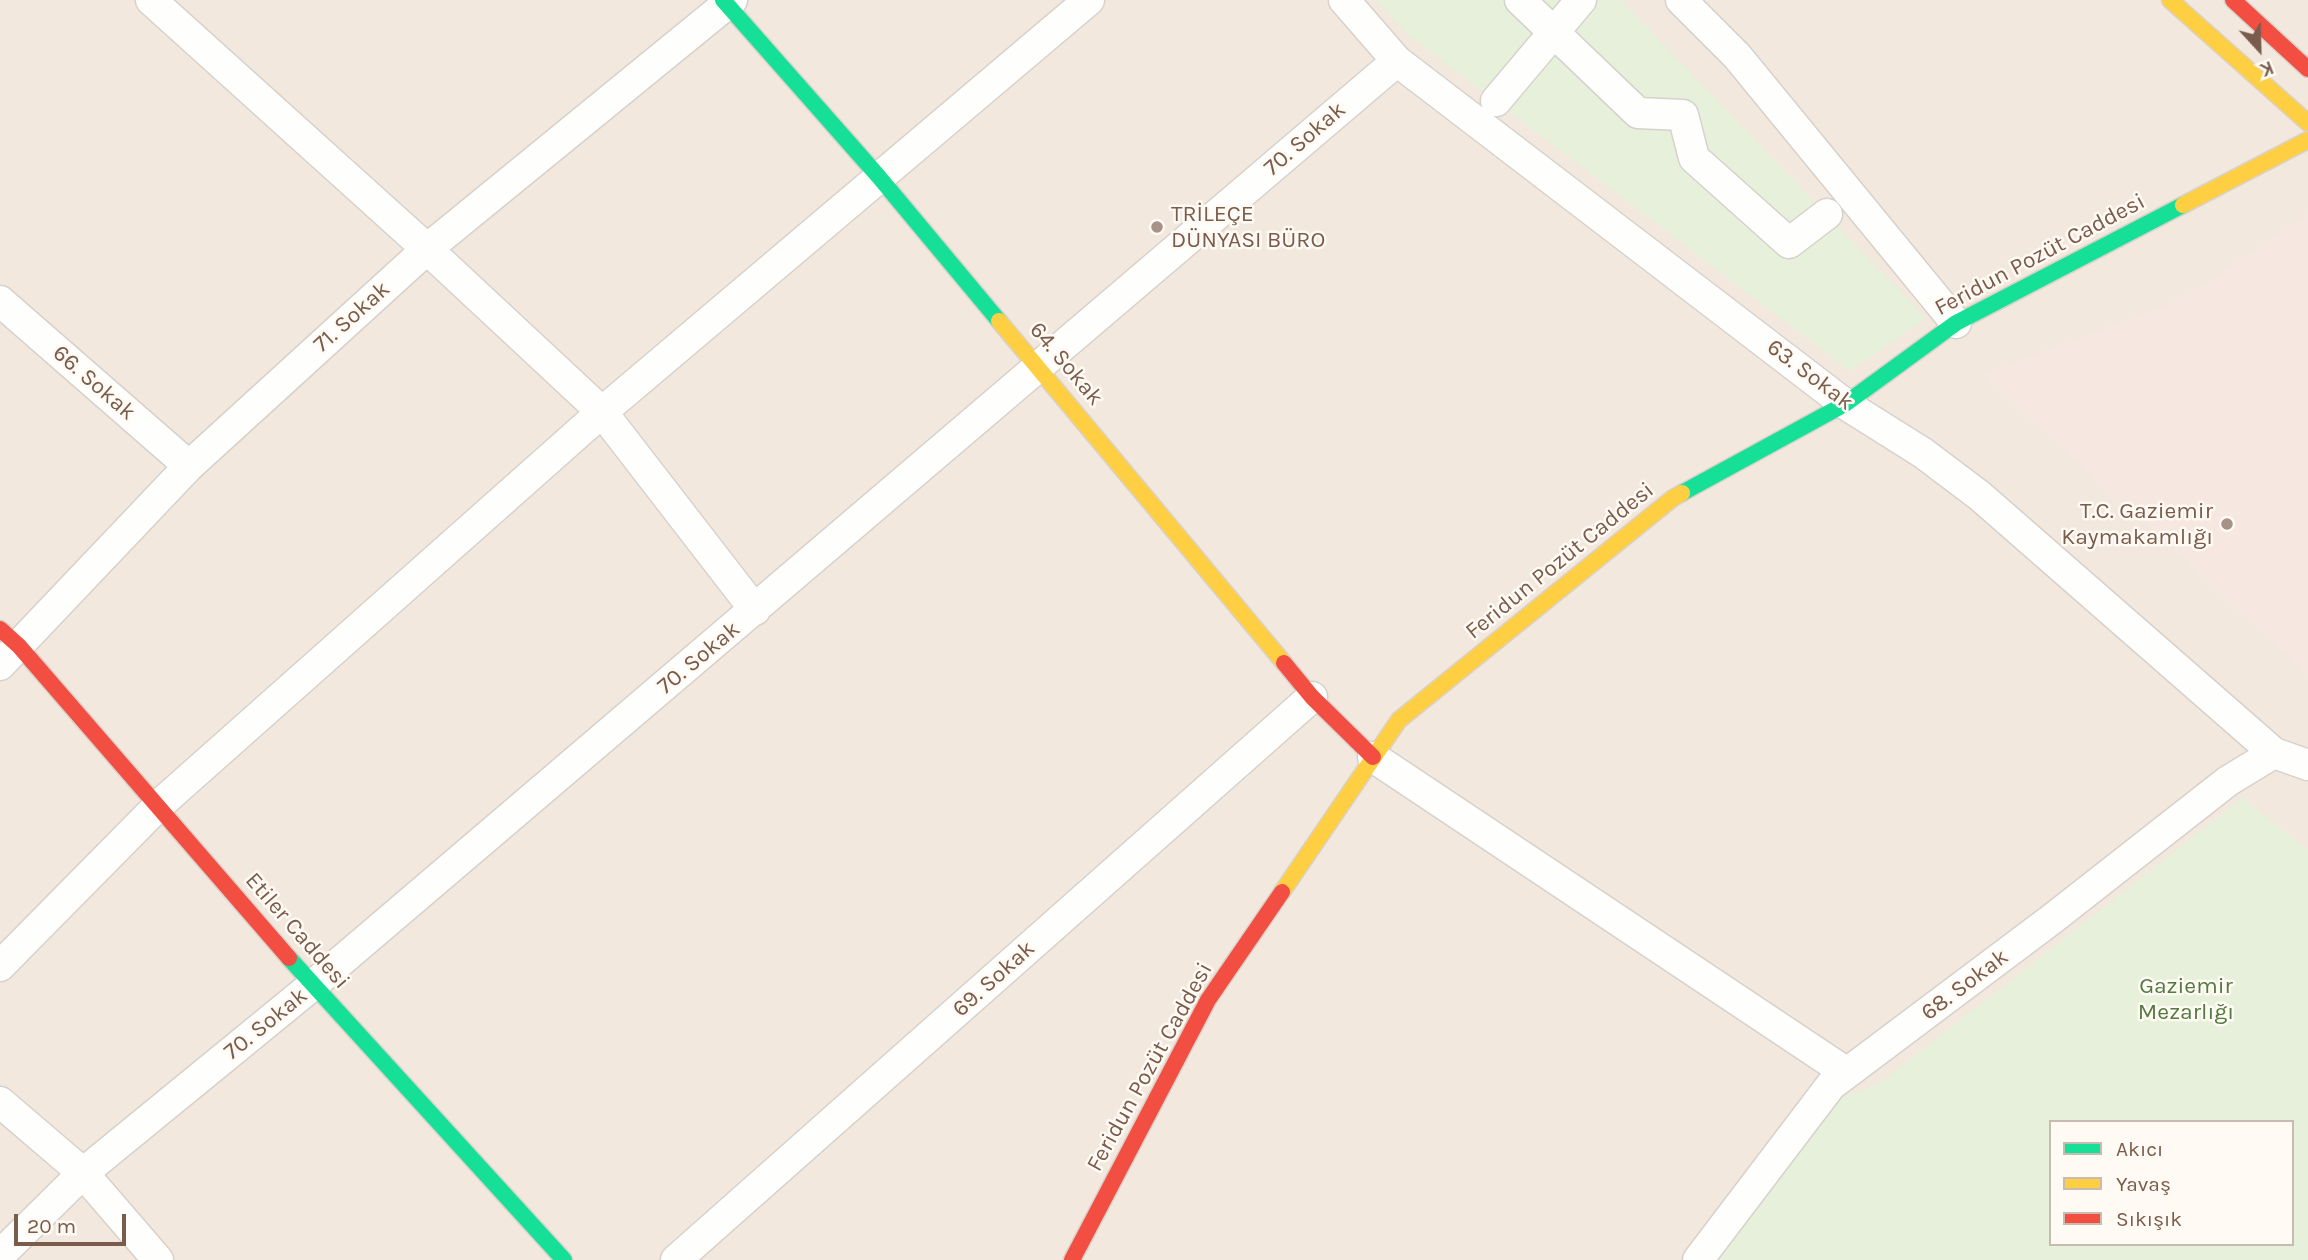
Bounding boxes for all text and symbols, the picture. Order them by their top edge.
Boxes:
north arrow [2224,14,2294,84]
text: K [2257,56,2277,81]
street label: 70. Sokak [1259,96,1351,182]
street label: Feridun Pozüt Caddesi [1930,188,2150,322]
place label: TRİLEÇE DÜNYASI BÜRO [1171,200,1325,254]
marker: TRİLEÇE DÜNYASI BÜRO [1149,219,1165,235]
street label: 71. Sokak [308,276,396,358]
street label: 64. Sokak [1023,317,1109,411]
street label: 63. Sokak [1761,333,1859,417]
street label: 66. Sokak [47,339,141,427]
street label: Feridun Pozüt Caddesi [1460,477,1660,645]
place label: T.C. Gaziemir Kaymakamlığı [2061,497,2213,551]
marker: T.C. Gaziemir Kaymakamlığı [2219,516,2235,532]
street label: 70. Sokak [652,616,746,700]
street label: Etiler Caddesi [239,867,355,995]
street label: 69. Sokak [947,935,1041,1023]
street label: 68. Sokak [1916,943,2014,1027]
street label: Feridun Pozüt Caddesi [1081,958,1219,1176]
park label: Gaziemir Mezarlığı [2138,972,2234,1026]
street label: 70. Sokak [219,982,313,1066]
legend [2049,1120,2294,1246]
text: Akıcı [2116,1137,2163,1161]
text: Yavaş [2116,1172,2171,1196]
scale bar [18,1200,130,1244]
text: Sıkışık [2116,1207,2182,1231]
text: 20 m [27,1214,76,1238]

